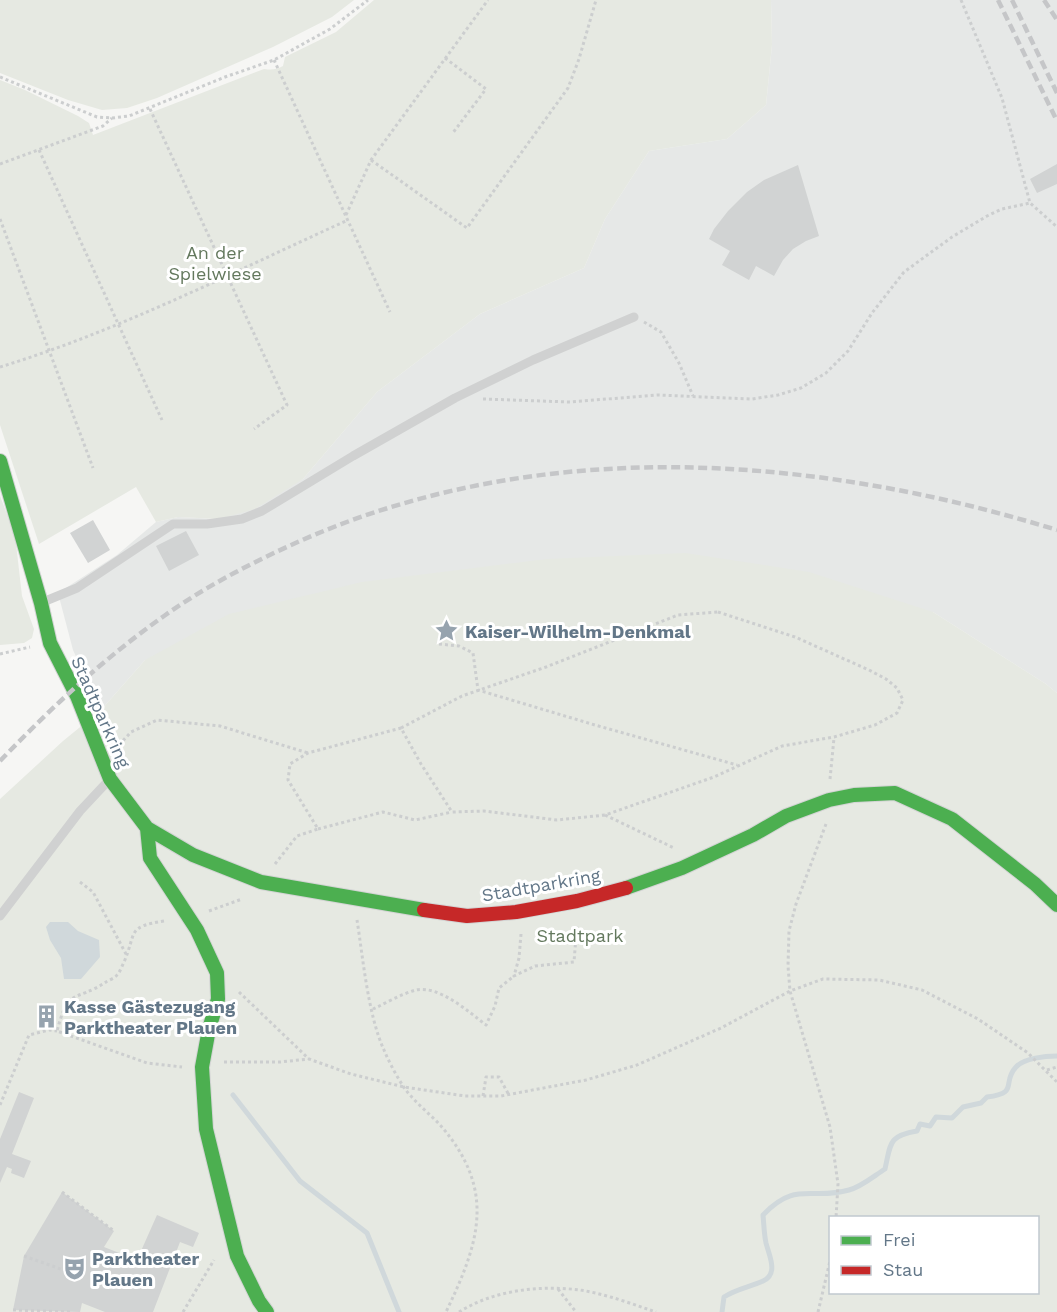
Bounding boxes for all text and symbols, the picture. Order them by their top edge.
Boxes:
park label: An der Spielwiese [168,242,262,284]
place icon: Kaiser-Wilhelm-Denkmal [434,618,460,644]
place label: Kaiser-Wilhelm-Denkmal [465,621,691,642]
street label: Stadtparkring [67,653,135,771]
street label: Stadtparkring [480,864,602,906]
park label: Stadtpark [536,925,624,946]
place label: Kasse Gästezugang Parktheater Plauen [64,996,237,1038]
building icon: Kasse Gästezugang Parktheater Plauen [33,1003,59,1029]
legend [829,1216,1039,1294]
text: Frei [883,1229,915,1250]
place label: Parktheater Plauen [92,1248,199,1290]
theatre icon: Parktheater Plauen [61,1255,87,1281]
text: Stau [883,1259,923,1280]

